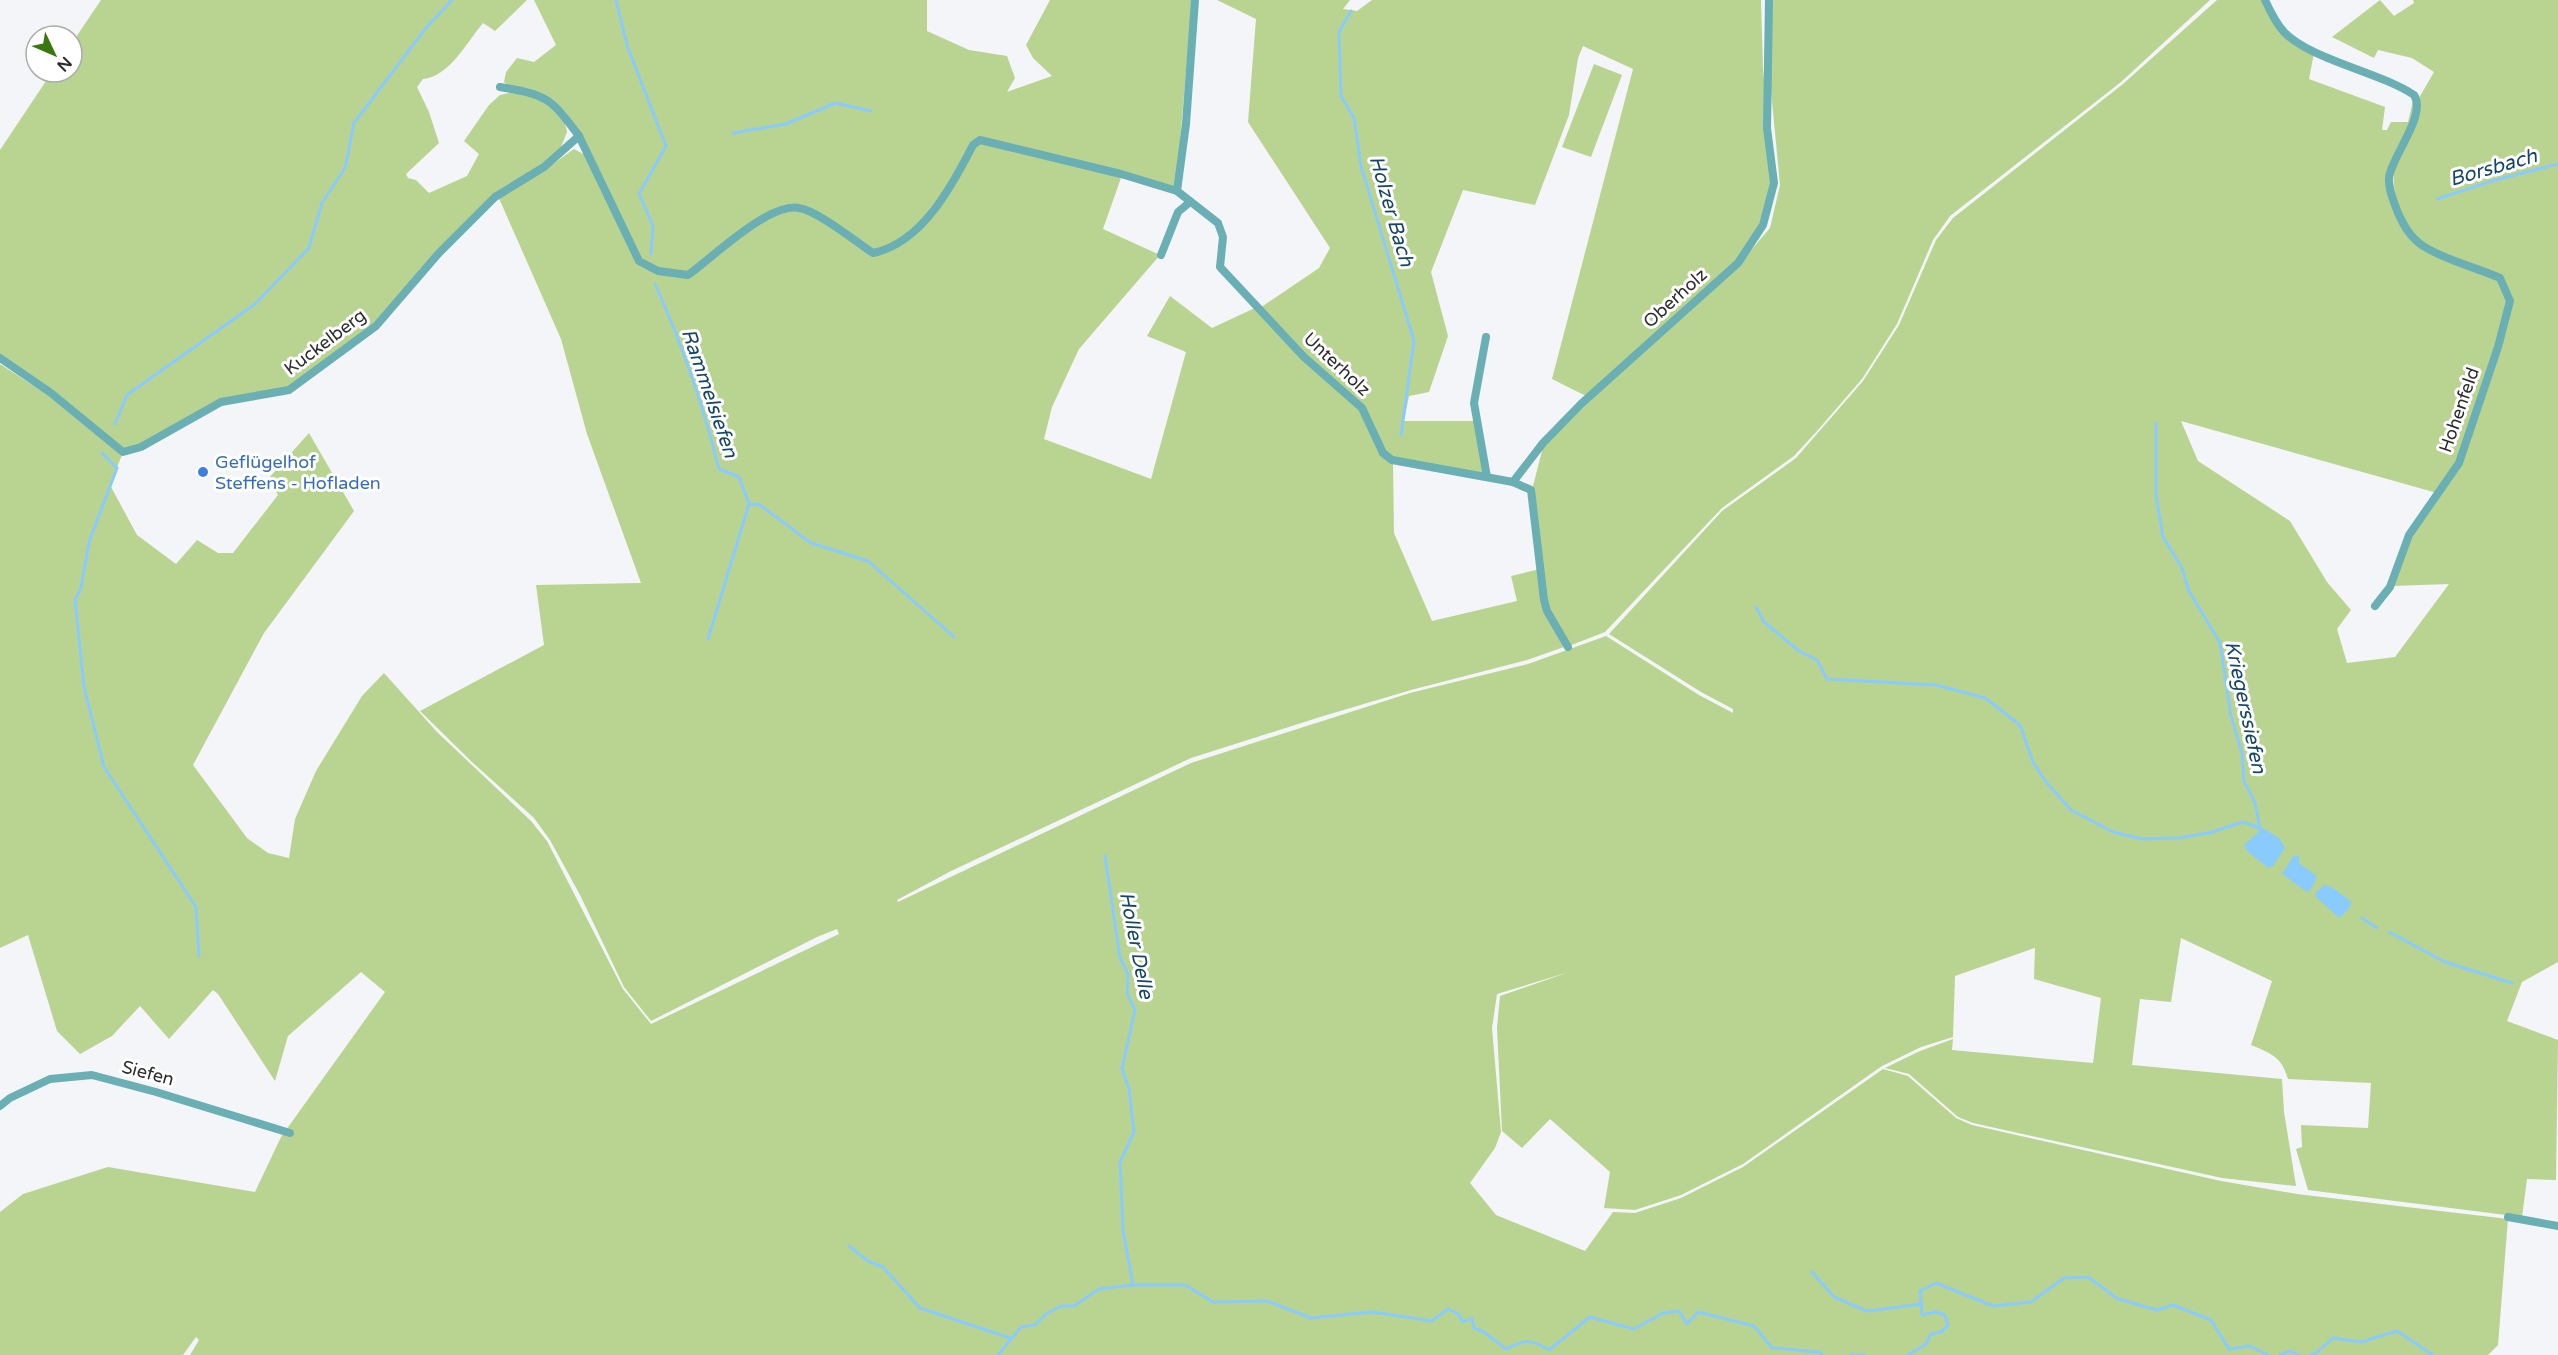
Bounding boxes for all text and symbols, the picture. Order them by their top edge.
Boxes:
north arrow [24,24,84,84]
text: N [52,52,76,75]
water label: Borsbach [2447,144,2541,192]
water label: Holzer Bach [1364,153,1419,270]
street label: Oberholz [1639,264,1711,332]
street label: Kuckelberg [280,304,370,380]
water label: Rammelsiefen [676,326,743,462]
street label: Unterholz [1299,328,1375,400]
street label: Hohenfeld [2434,365,2484,455]
place label: Geflügelhof Steffens - Hofladen [215,451,381,494]
marker: Geflügelhof Steffens - Hofladen [196,465,210,479]
water label: Kriegerssiefen [2219,639,2271,777]
water label: Holler Delle [1114,890,1158,1002]
street label: Siefen [120,1056,176,1090]

